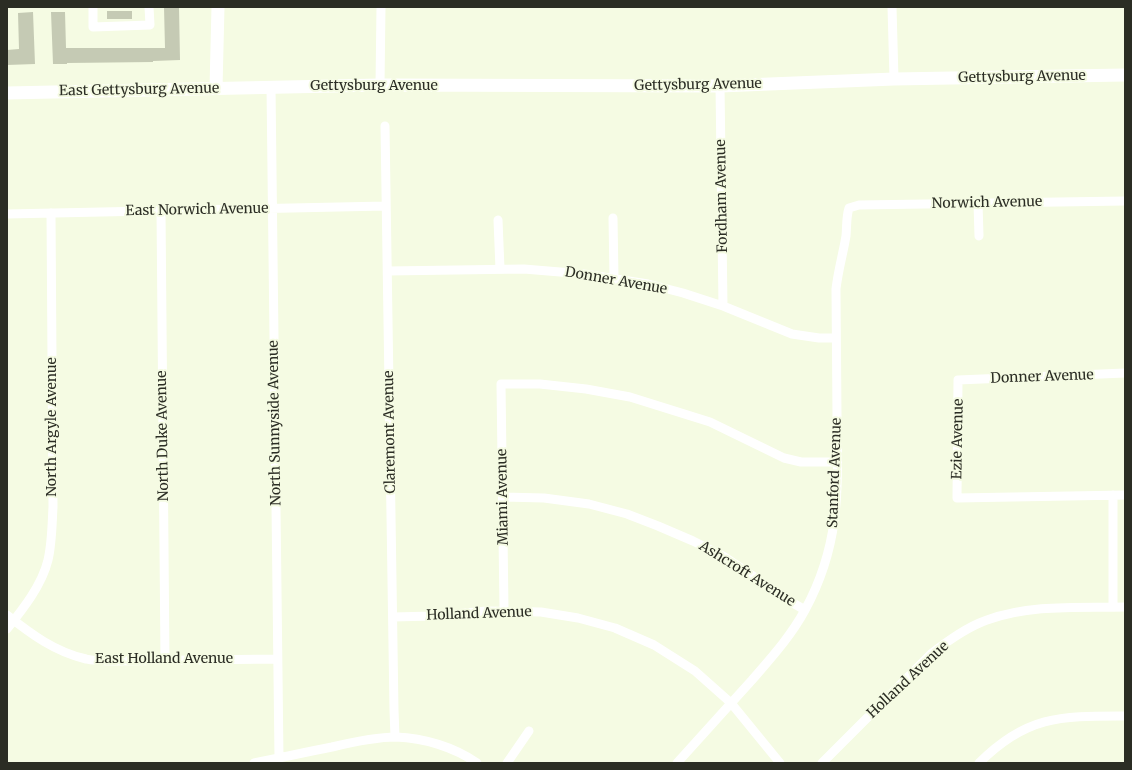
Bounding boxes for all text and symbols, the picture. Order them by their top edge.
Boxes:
street label: Gettysburg Avenue [958,67,1086,87]
street label: Gettysburg Avenue [634,75,762,95]
street label: Gettysburg Avenue [310,78,438,94]
street label: East Gettysburg Avenue [59,80,219,100]
street label: Fordham Avenue [713,139,731,253]
street label: Norwich Avenue [932,194,1042,212]
street label: East Norwich Avenue [125,200,269,220]
street label: Donner Avenue [564,264,668,298]
street label: North Sunnyside Avenue [265,340,285,506]
street label: North Argyle Avenue [44,357,60,497]
street label: Donner Avenue [990,367,1094,387]
street label: North Duke Avenue [153,370,173,502]
street label: Claremont Avenue [381,370,399,494]
street label: Ezie Avenue [949,398,967,480]
street label: Stanford Avenue [825,418,845,528]
street label: Miami Avenue [494,448,512,546]
street label: Ashcroft Avenue [696,538,798,610]
street label: Holland Avenue [426,604,532,624]
street label: Holland Avenue [864,638,952,722]
street label: East Holland Avenue [95,651,233,667]

